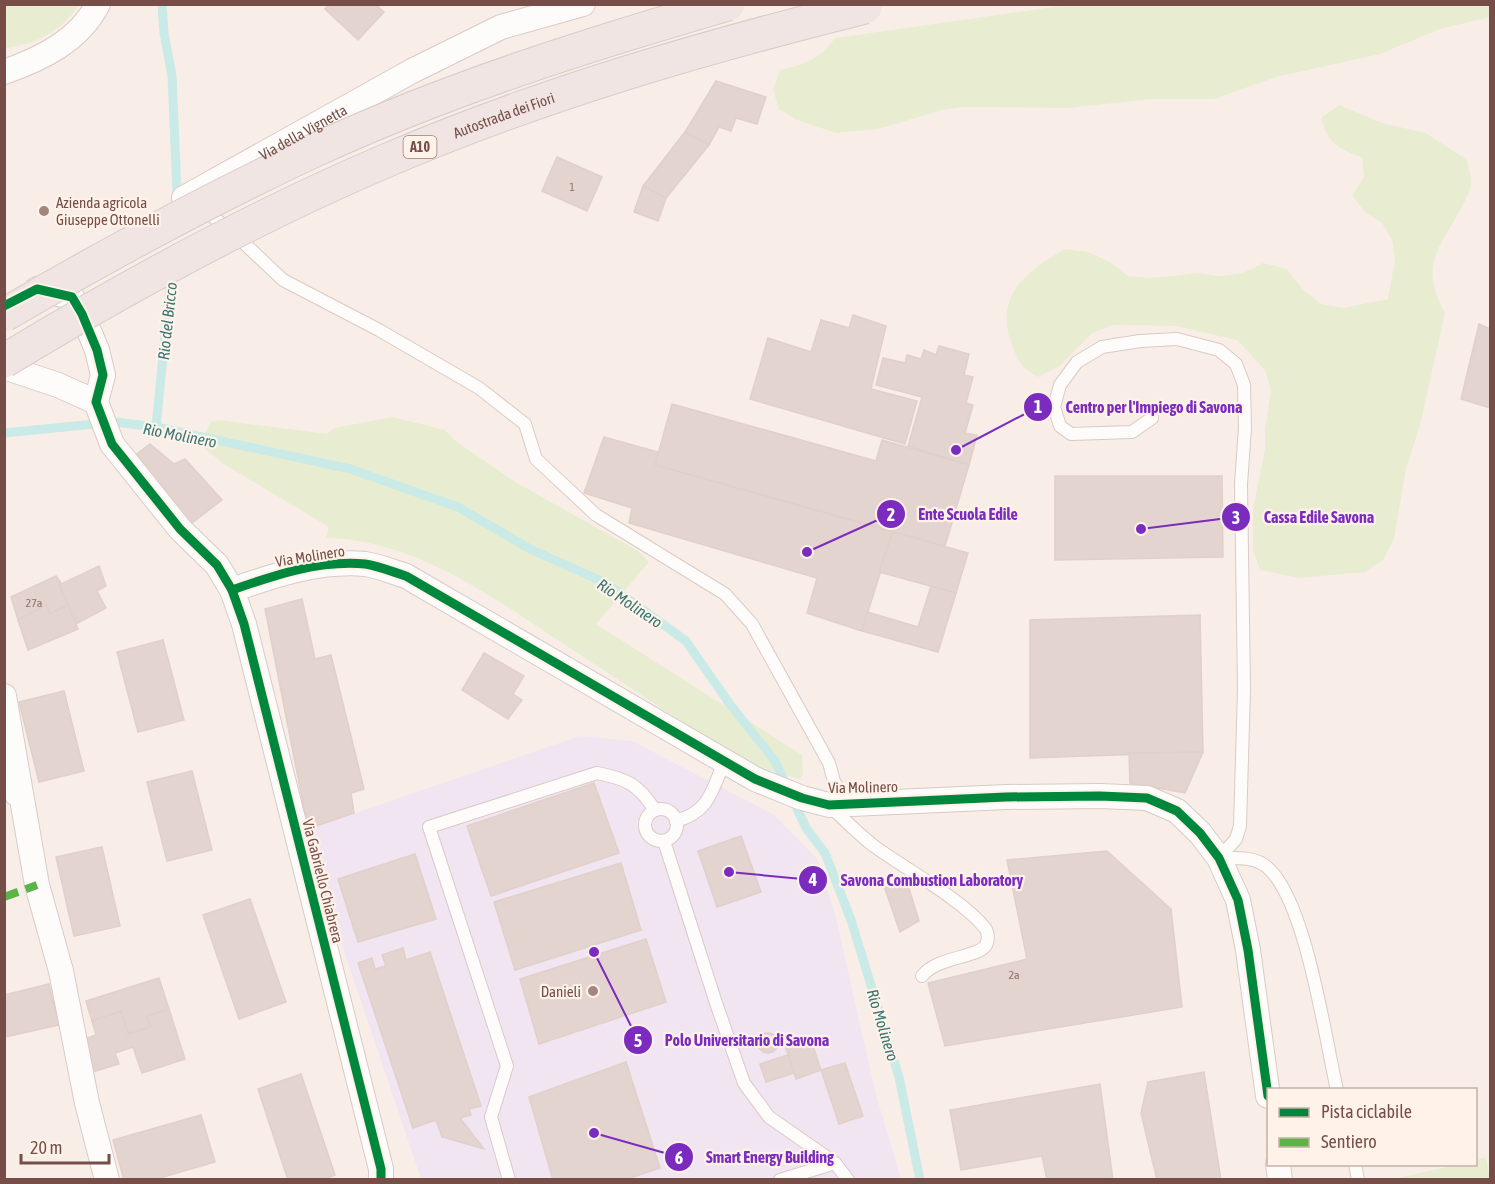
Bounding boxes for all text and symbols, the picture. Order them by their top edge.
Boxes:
street label: Autostrada dei Fiori [450,89,557,141]
street label: Via della Vignetta [256,101,350,163]
road number: A10 [404,136,436,158]
house number: 1 [569,180,575,194]
place label: Azienda agricola Giuseppe Ottonelli [56,194,160,228]
marker: Azienda agricola Giuseppe Ottonelli [37,204,51,218]
water label: Rio del Bricco [154,281,180,361]
callout: Centro per l'Impiego di Savona [1023,390,1254,424]
text: 1 [1034,396,1042,417]
text: Centro per l'Impiego di Savona [1065,398,1243,416]
water label: Rio Molinero [142,419,218,451]
callout: Ente Scuola Edile [876,497,1030,531]
callout: Cassa Edile Savona [1221,500,1386,534]
text: 2 [887,504,895,525]
text: Ente Scuola Edile [918,505,1018,523]
text: 3 [1232,507,1240,528]
text: Cassa Edile Savona [1264,508,1374,526]
street label: Via Molinero [274,542,346,570]
water label: Rio Molinero [594,575,666,631]
house number: 27a [26,596,42,610]
street label: Via Molinero [828,778,898,796]
street label: Via Gabriello Chiabrera [299,817,347,945]
callout: Savona Combustion Laboratory [798,863,1035,897]
text: 4 [808,869,817,890]
text: Savona Combustion Laboratory [841,871,1024,889]
house number: 2a [1008,968,1020,982]
place label: Danieli [541,983,581,1000]
marker: Danieli [586,984,600,998]
water label: Rio Molinero [864,987,902,1063]
callout: Polo Universitario di Savona [623,1023,841,1057]
text: 5 [634,1030,642,1051]
text: Polo Universitario di Savona [665,1031,829,1049]
legend [1267,1088,1477,1166]
text: Pista ciclabile [1321,1101,1412,1122]
scale bar [21,1127,110,1165]
text: Sentiero [1321,1131,1377,1152]
text: 20 m [30,1137,62,1158]
callout: Smart Energy Building [664,1140,846,1174]
text: 6 [675,1147,683,1168]
text: Smart Energy Building [706,1148,834,1166]

